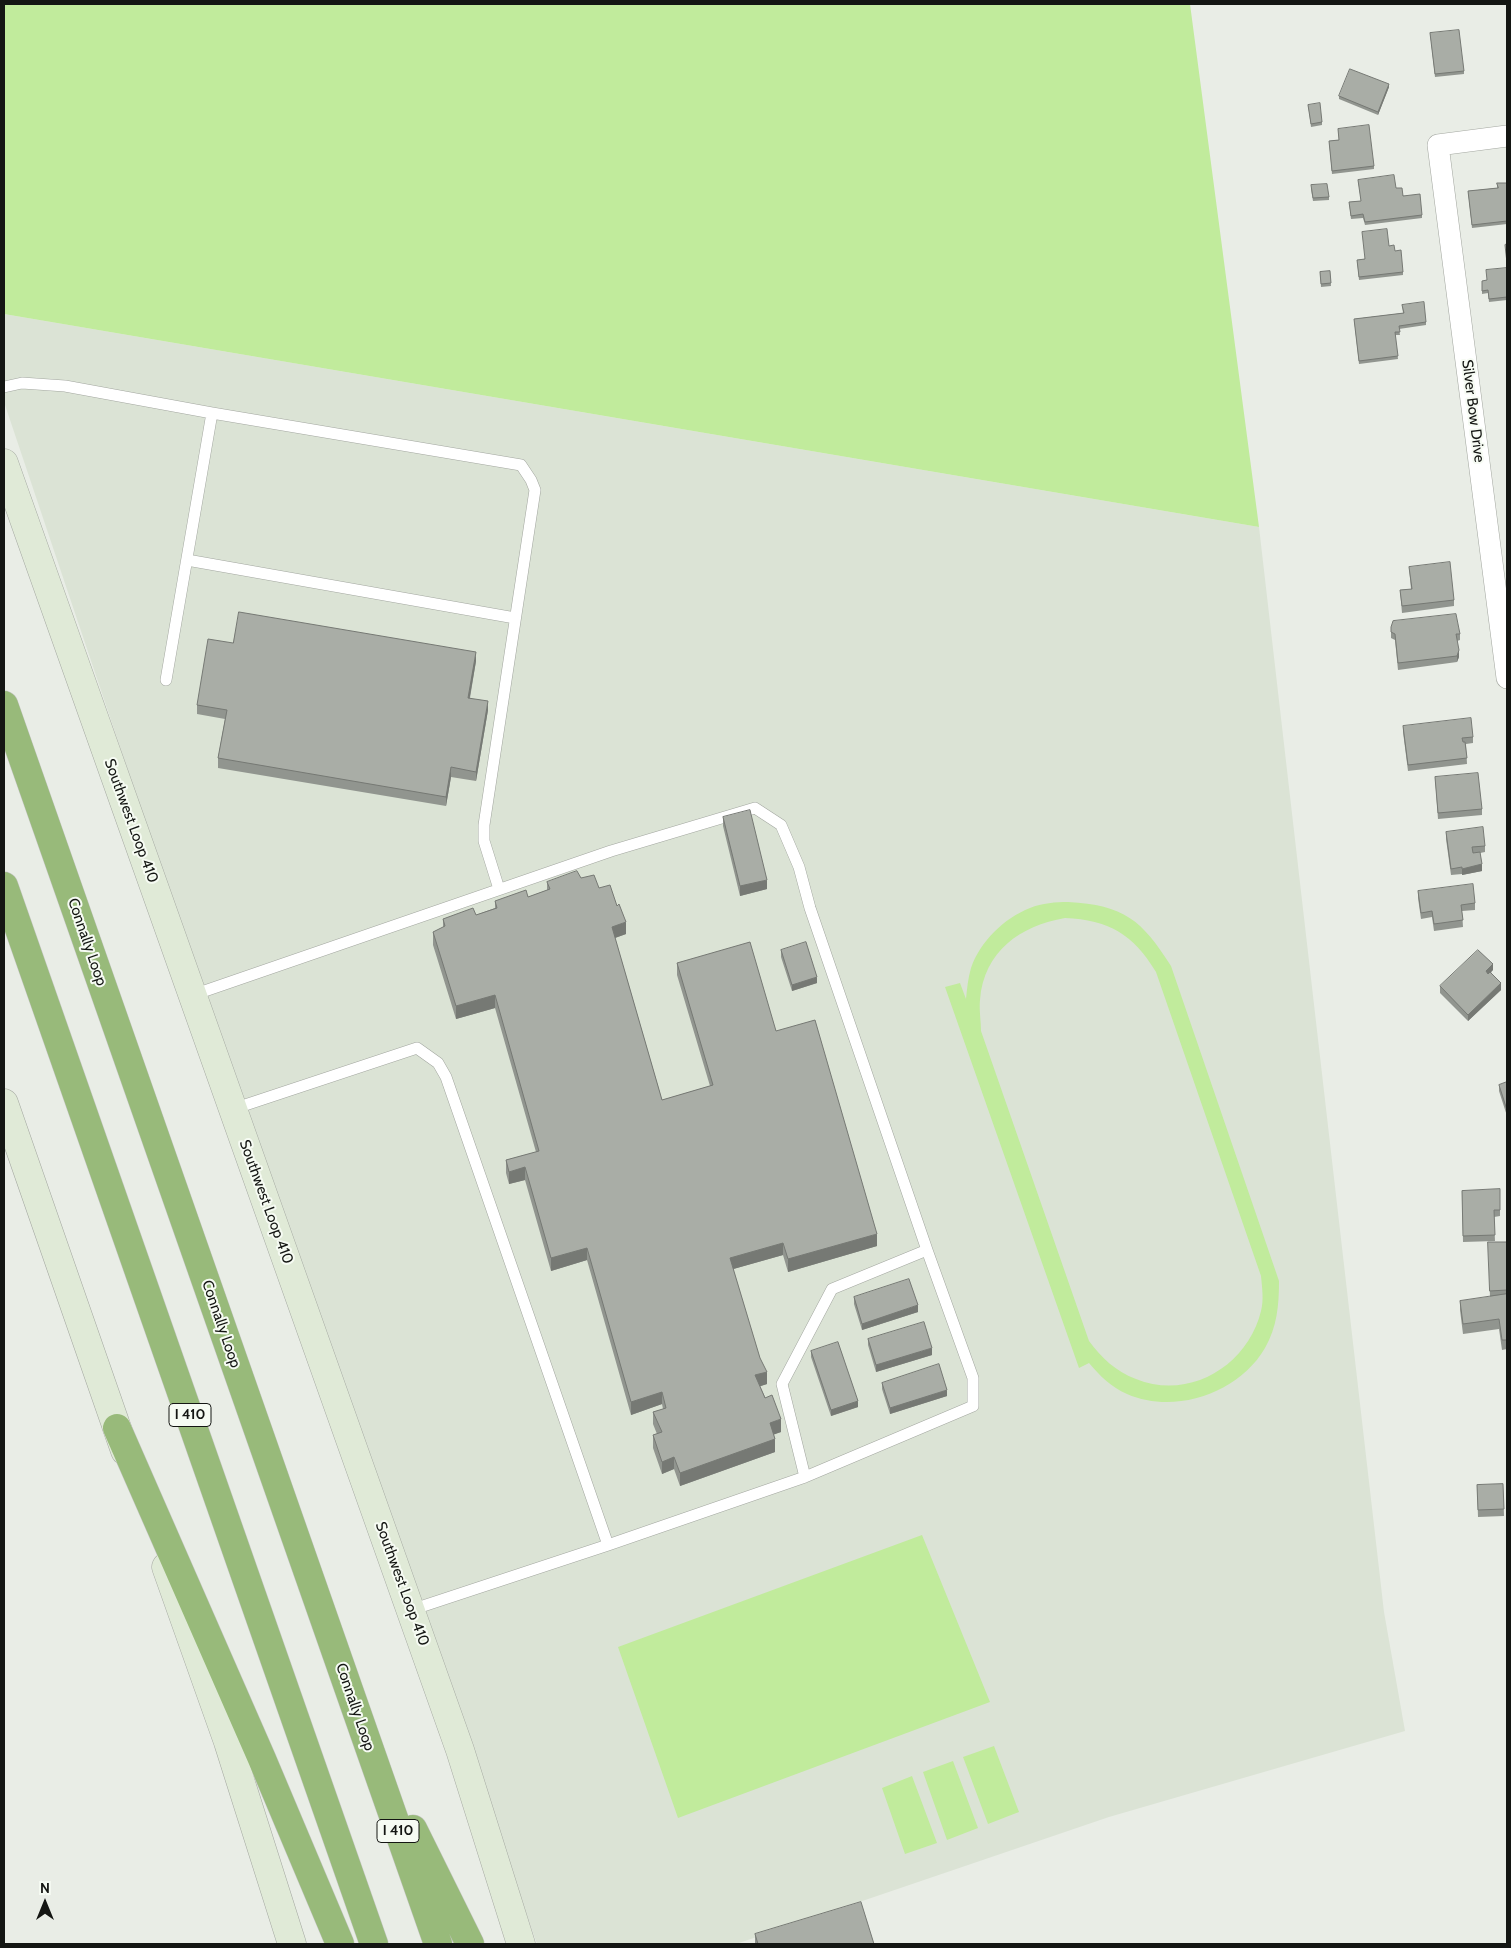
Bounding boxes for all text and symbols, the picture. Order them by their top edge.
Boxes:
street label: Silver Bow Drive [1458,359,1488,463]
street label: Southwest Loop 410 [100,757,162,885]
street label: Connally Loop [64,896,110,988]
street label: Southwest Loop 410 [235,1138,297,1266]
street label: Connally Loop [198,1278,244,1370]
road number: I 410 [169,1404,211,1426]
street label: Southwest Loop 410 [371,1520,433,1648]
street label: Connally Loop [332,1661,378,1753]
road number: I 410 [377,1820,419,1842]
north arrow [20,1878,70,1928]
text: N [40,1879,50,1897]

